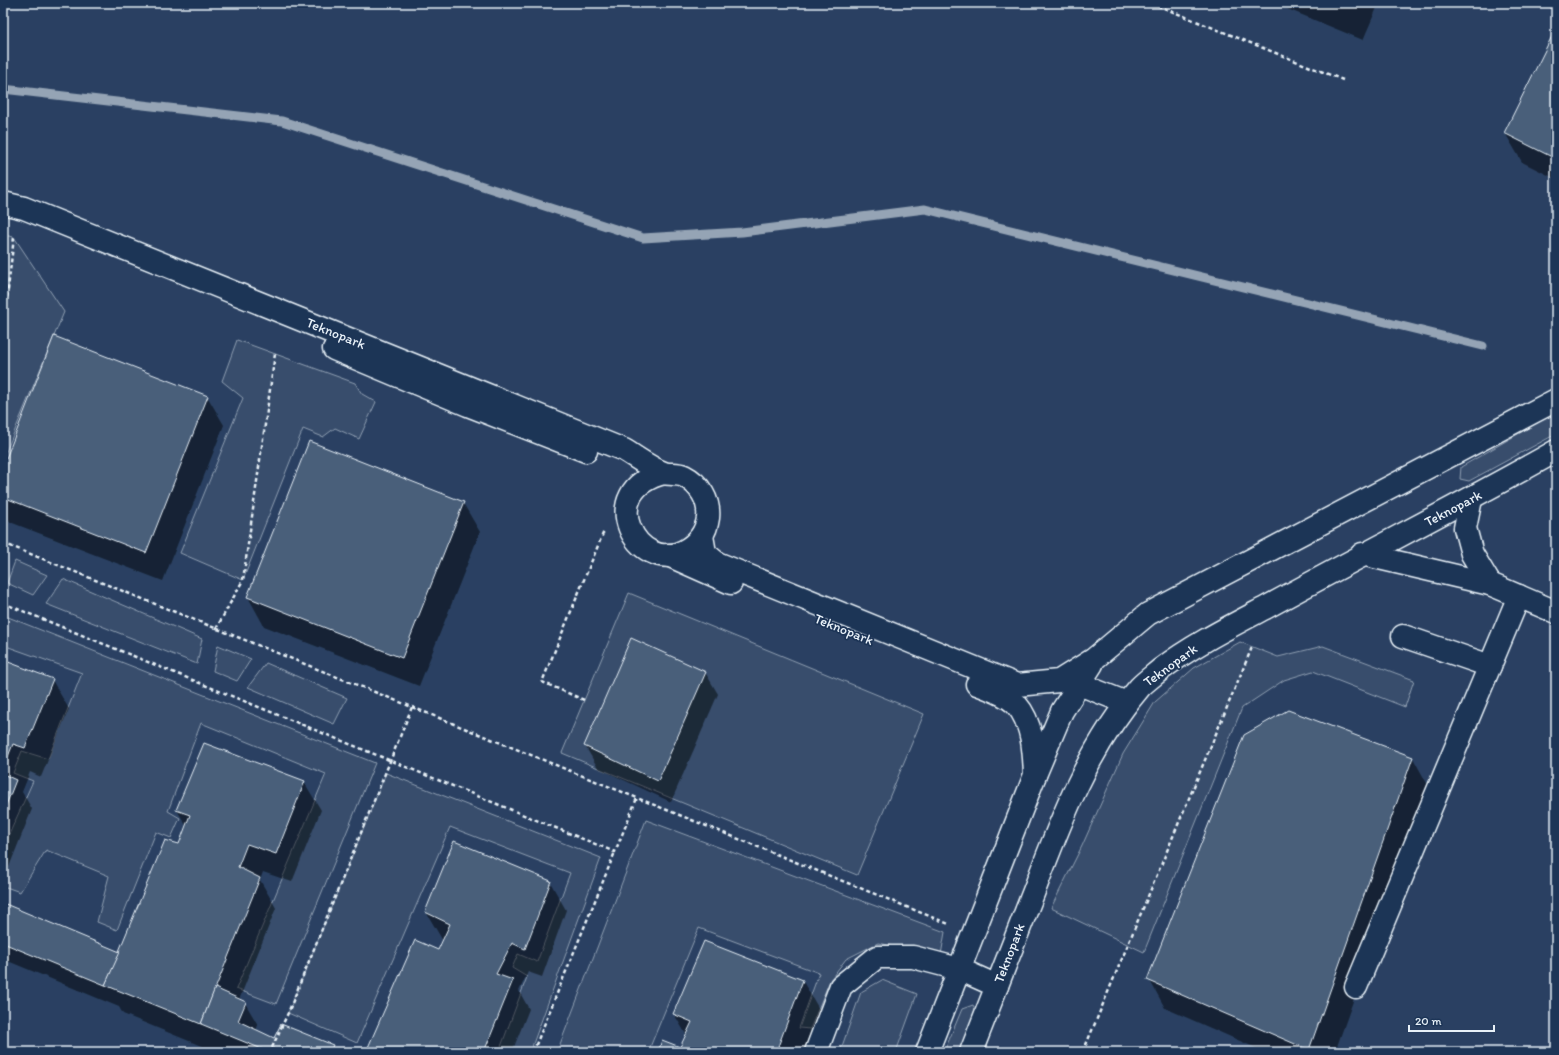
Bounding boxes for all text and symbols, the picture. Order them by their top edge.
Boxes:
street label: Teknopark [304,314,368,353]
street label: Teknopark [1422,486,1485,531]
street label: Teknopark [812,610,876,649]
street label: Teknopark [1140,640,1201,691]
street label: Teknopark [990,921,1029,985]
scale bar [1409,1007,1494,1033]
text: 20 m [1415,1014,1442,1028]

